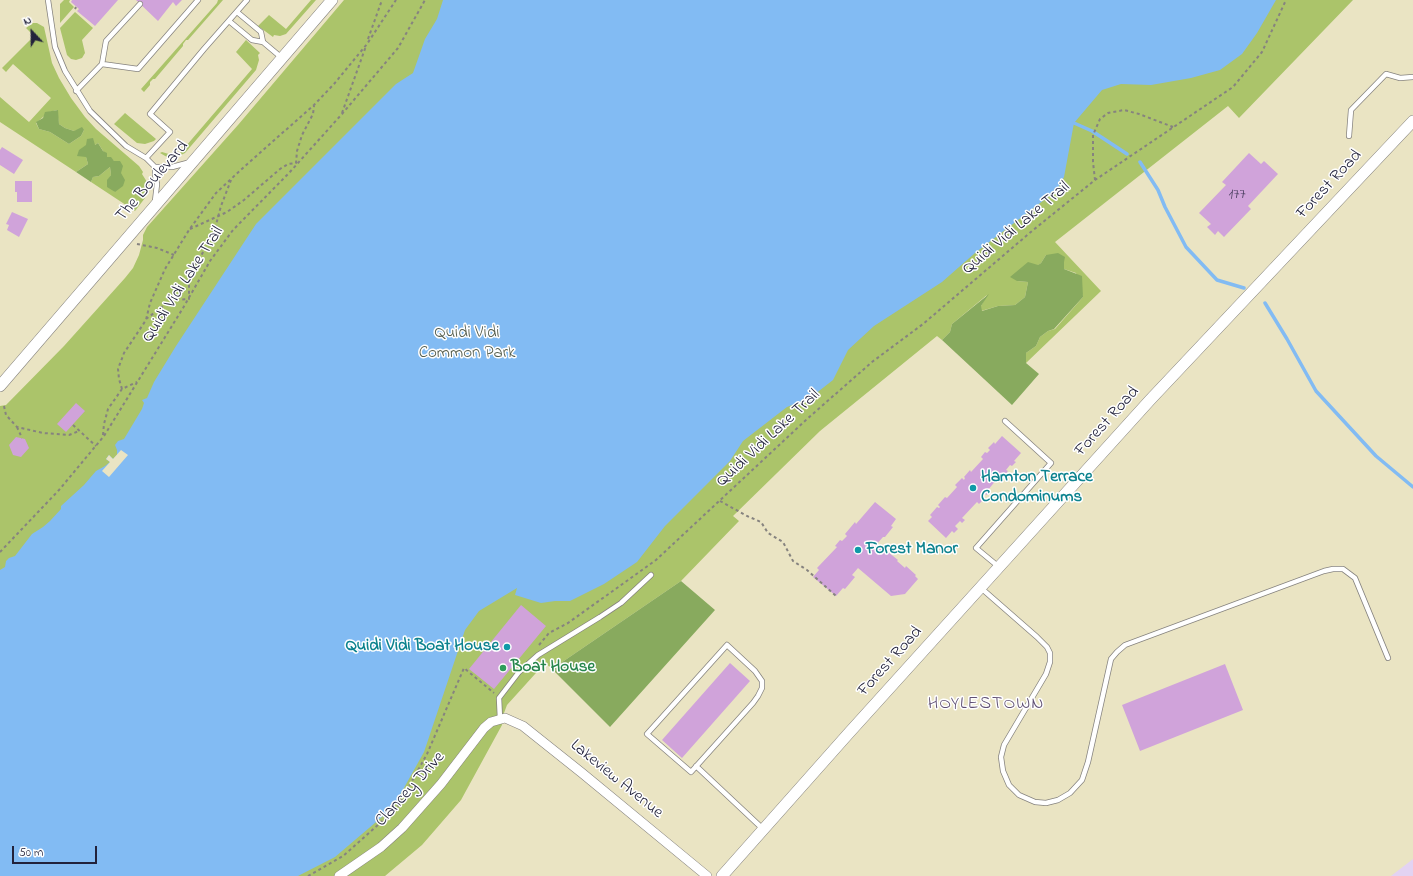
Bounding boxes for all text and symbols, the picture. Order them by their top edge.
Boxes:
north arrow [12,12,52,52]
text: N [21,12,34,30]
street label: The Boulevard [112,137,194,227]
street label: Forest Road [1293,146,1367,224]
street label: Quidi Vidi Lake Trail [959,178,1075,280]
house number: 177 [1228,187,1246,205]
street label: Quidi Vidi Lake Trail [139,223,229,347]
park label: Quidi Vidi Common Park [419,324,515,364]
street label: Forest Road [1071,383,1145,461]
street label: Quidi Vidi Lake Trail [713,386,825,492]
place label: Hamton Terrace Condominums [981,468,1093,508]
marker: Hamton Terrace Condominums [968,483,978,493]
place label: Forest Manor [866,540,958,560]
marker: Forest Manor [853,545,863,555]
street label: Forest Road [854,623,928,701]
place label: Quidi Vidi Boat House [346,637,499,657]
marker: Quidi Vidi Boat House [502,642,512,652]
place label: Boat House [511,658,595,678]
marker: Boat House [498,663,508,673]
district label: HOYLESTOWN [928,694,1044,716]
street label: Lakeview Avenue [565,736,667,824]
street label: Clancey Drive [372,748,450,832]
scale bar [14,838,99,864]
text: 50 m [19,844,43,862]

